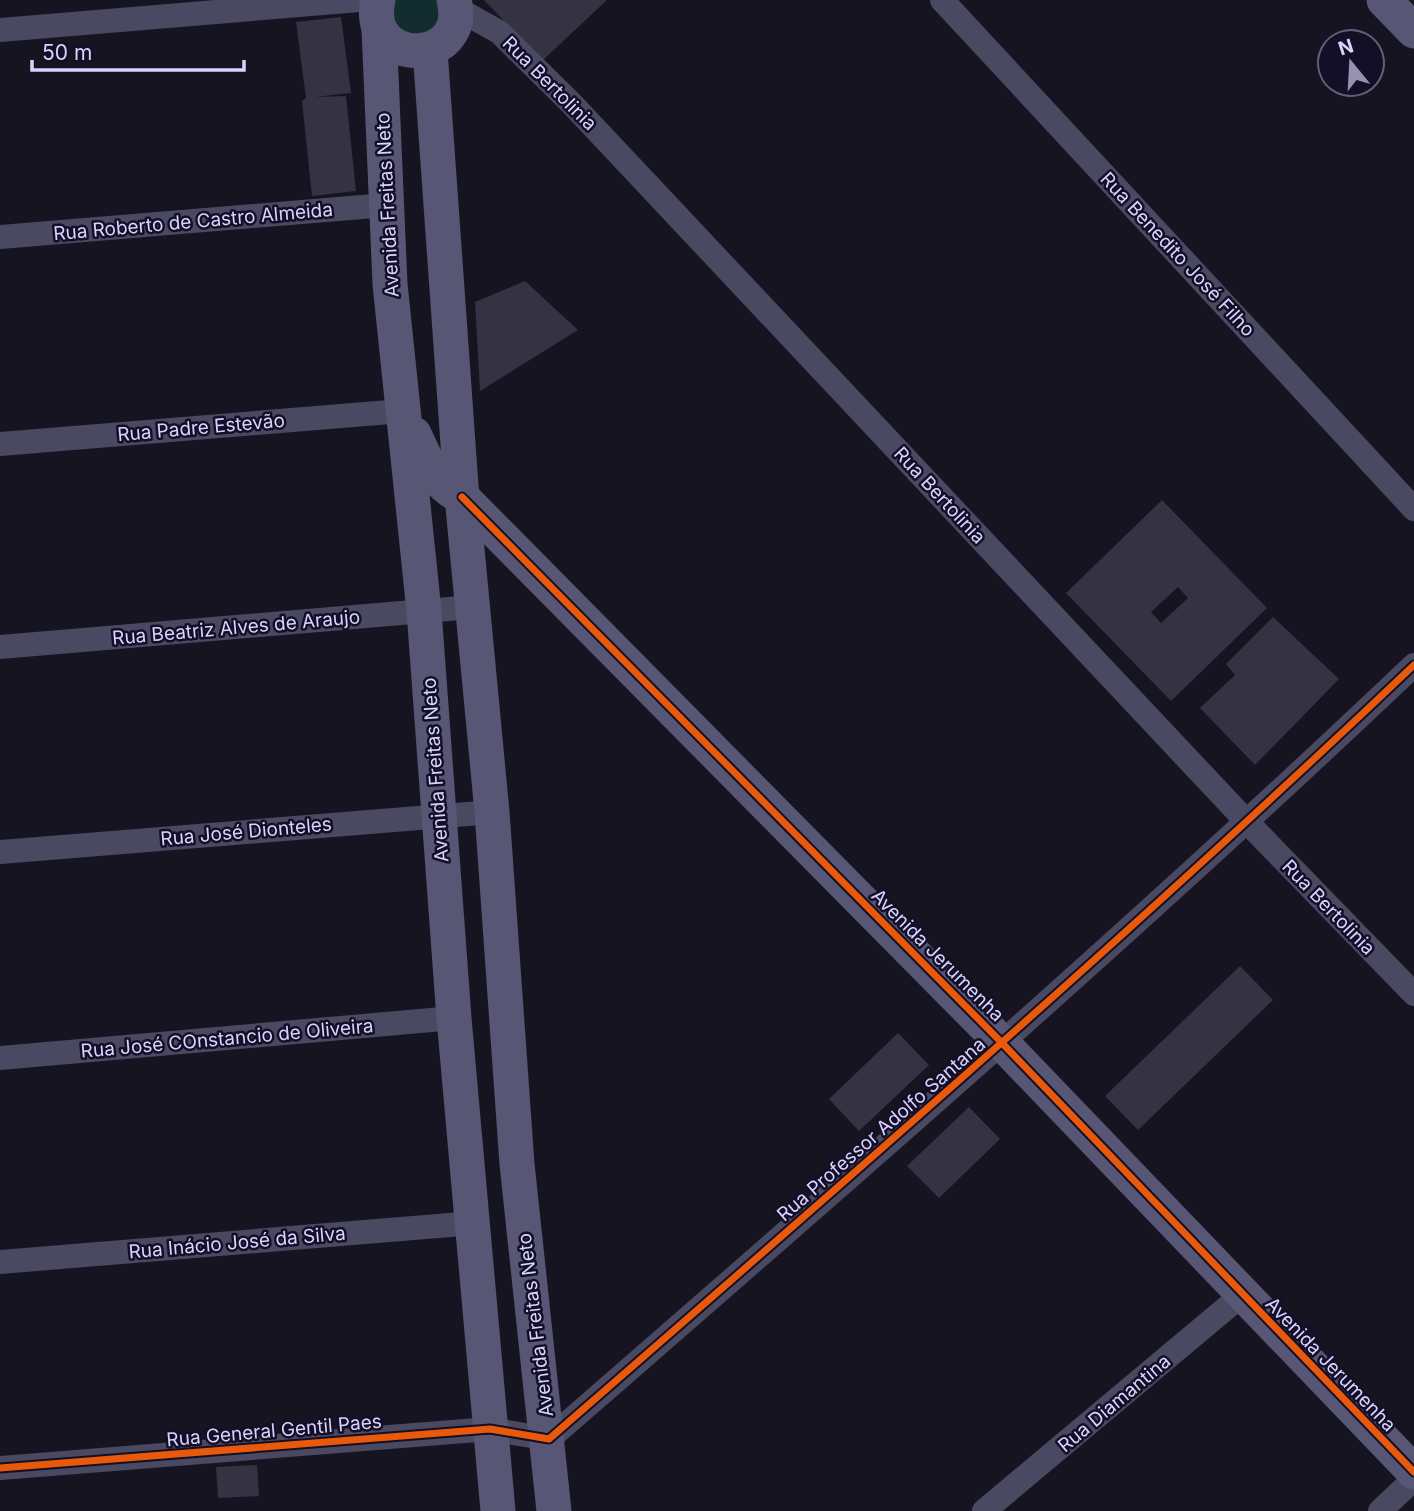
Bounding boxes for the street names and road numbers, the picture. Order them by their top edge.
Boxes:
street label: Rua Bertolinia [498,32,601,135]
street label: Avenida Freitas Neto [371,112,404,298]
street label: Rua Benedito José Filho [1096,168,1260,341]
street label: Rua Roberto de Castro Almeida [52,198,334,245]
street label: Rua Padre Estevão [116,409,286,446]
street label: Rua Bertolinia [889,442,990,548]
street label: Rua Beatriz Alves de Araujo [111,605,361,650]
street label: Avenida Freitas Neto [418,677,453,863]
street label: Rua José Dionteles [159,813,333,850]
street label: Rua Bertolinia [1277,855,1380,960]
street label: Avenida Jerumenha [867,884,1009,1026]
street label: Rua José COnstancio de Oliveira [80,1014,374,1063]
street label: Rua Professor Adolfo Santana [773,1033,990,1226]
street label: Rua Inácio José da Silva [128,1222,347,1263]
street label: Avenida Freitas Neto [513,1232,558,1418]
street label: Avenida Jerumenha [1261,1292,1401,1436]
street label: Rua Diamantina [1053,1350,1175,1457]
street label: Rua General Gentil Paes [165,1410,383,1451]

